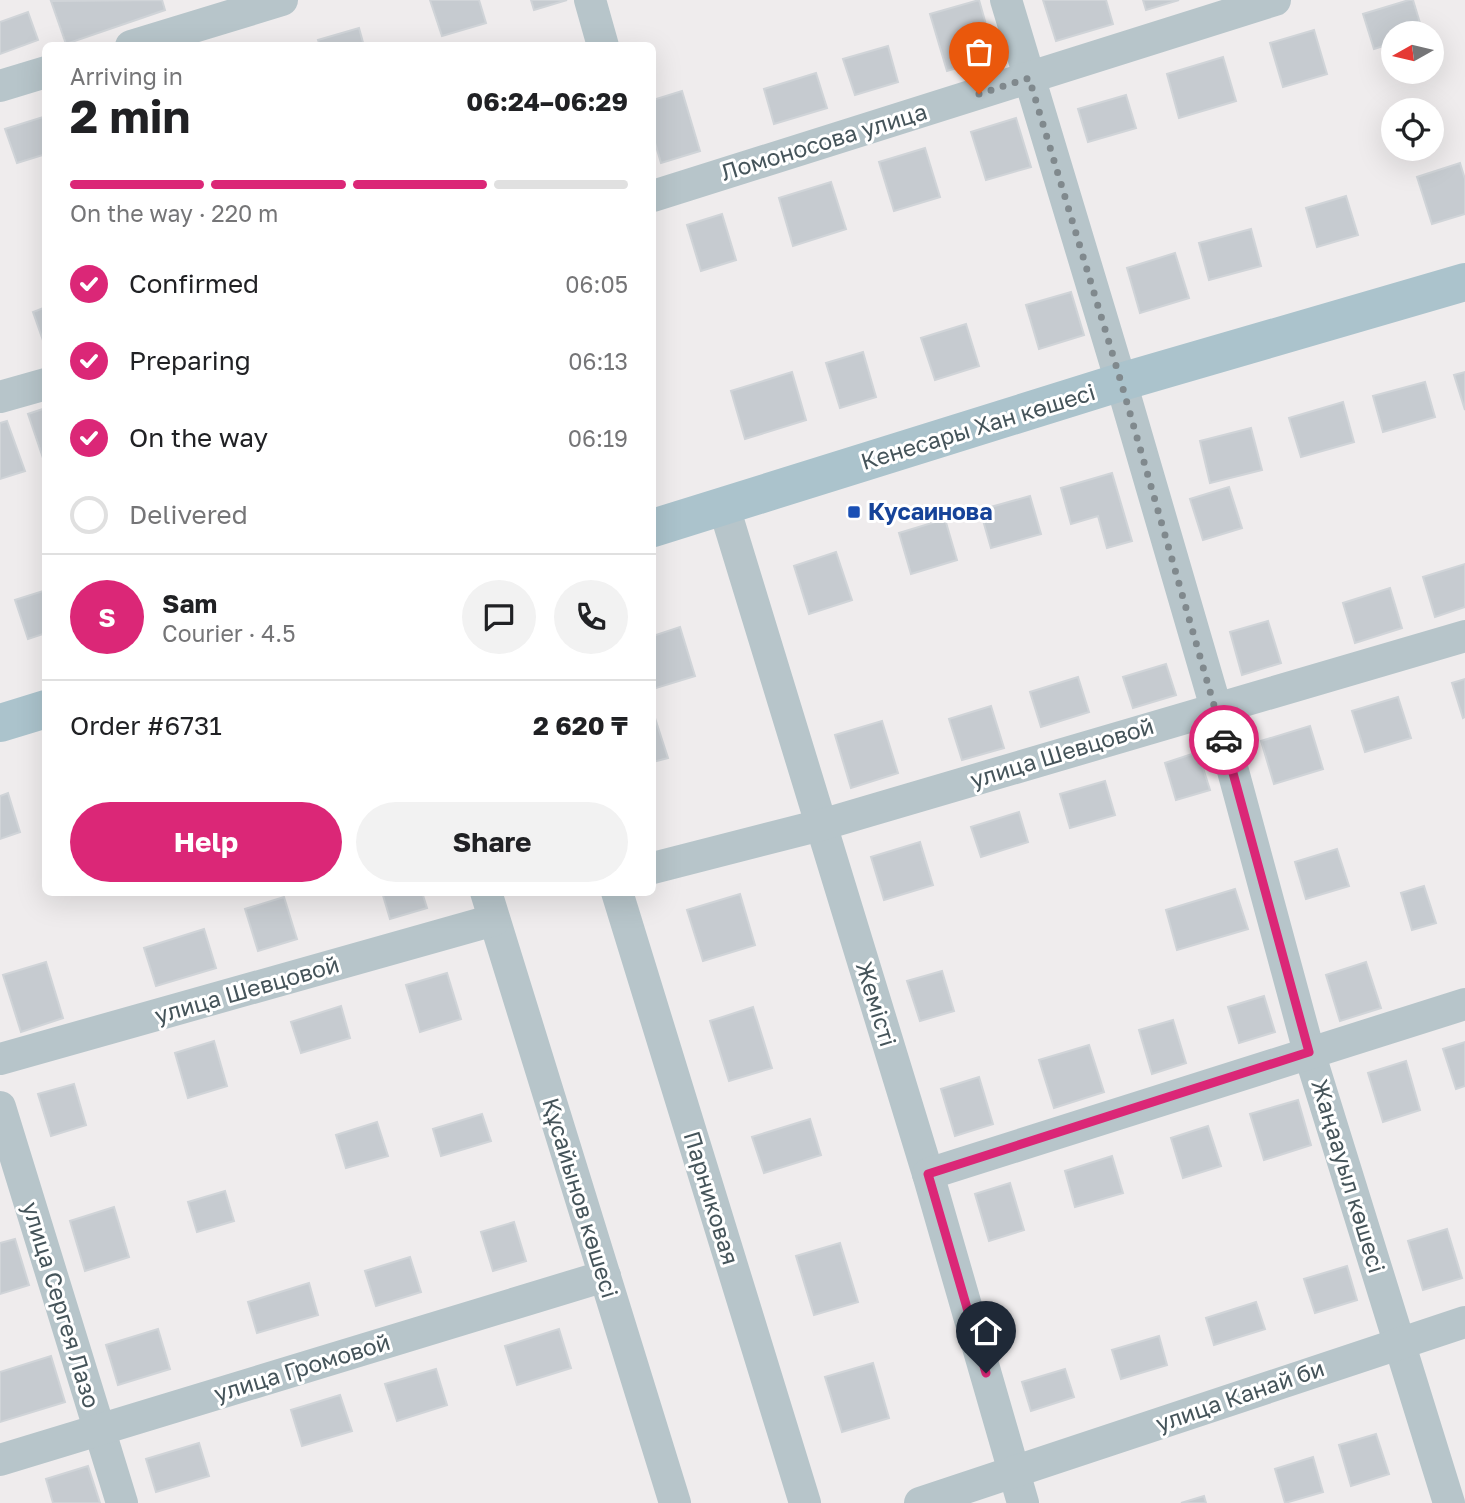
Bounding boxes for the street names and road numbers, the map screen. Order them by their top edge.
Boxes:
street label: Ломоносова улица [717,96,930,186]
street label: Кенесары Хан көшесі [857,377,1098,475]
street label: улица Шевцовой [966,711,1157,793]
street label: улица Шевцовой [151,949,342,1029]
street label: Жемісті [851,958,903,1050]
street label: Жаңаауыл көшесі [1306,1075,1392,1276]
street label: Құсайынов көшесі [536,1094,625,1301]
street label: Парниковая [678,1128,746,1268]
street label: улица Сергея Лазо [17,1198,107,1411]
street label: улица Громовой [210,1327,393,1407]
street label: улица Канай би [1152,1353,1328,1437]

